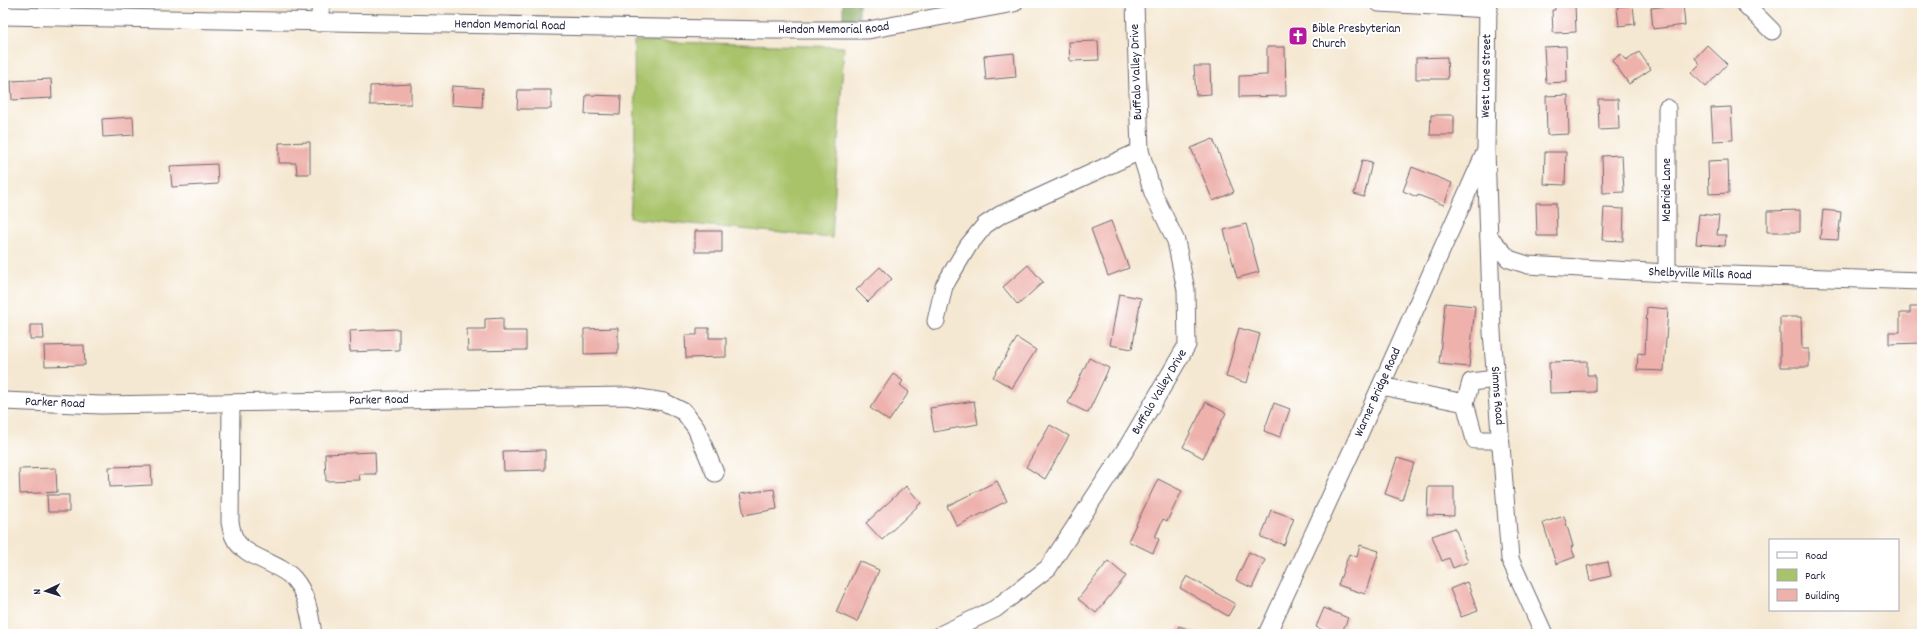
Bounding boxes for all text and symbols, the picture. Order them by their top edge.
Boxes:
street label: Hendon Memorial Road [454,15,566,36]
street label: Hendon Memorial Road [778,17,891,40]
place label: Bible Presbyterian Church [1312,20,1401,54]
street label: Buffalo Valley Drive [1126,23,1148,120]
church icon: Bible Presbyterian Church [1287,25,1309,47]
street label: West Lane Street [1477,34,1497,118]
street label: McBride Lane [1658,158,1677,222]
street label: Shelbyville Mills Road [1648,262,1752,285]
street label: Warner Bridge Road [1350,344,1406,440]
street label: Buffalo Valley Drive [1127,345,1192,438]
street label: Simms Road [1485,366,1509,426]
street label: Parker Road [349,390,409,410]
street label: Parker Road [25,392,85,414]
legend [1769,539,1899,611]
text: Road [1805,548,1827,565]
text: Park [1805,568,1826,585]
north arrow [26,571,66,611]
text: N [30,588,46,595]
text: Building [1805,588,1840,605]

